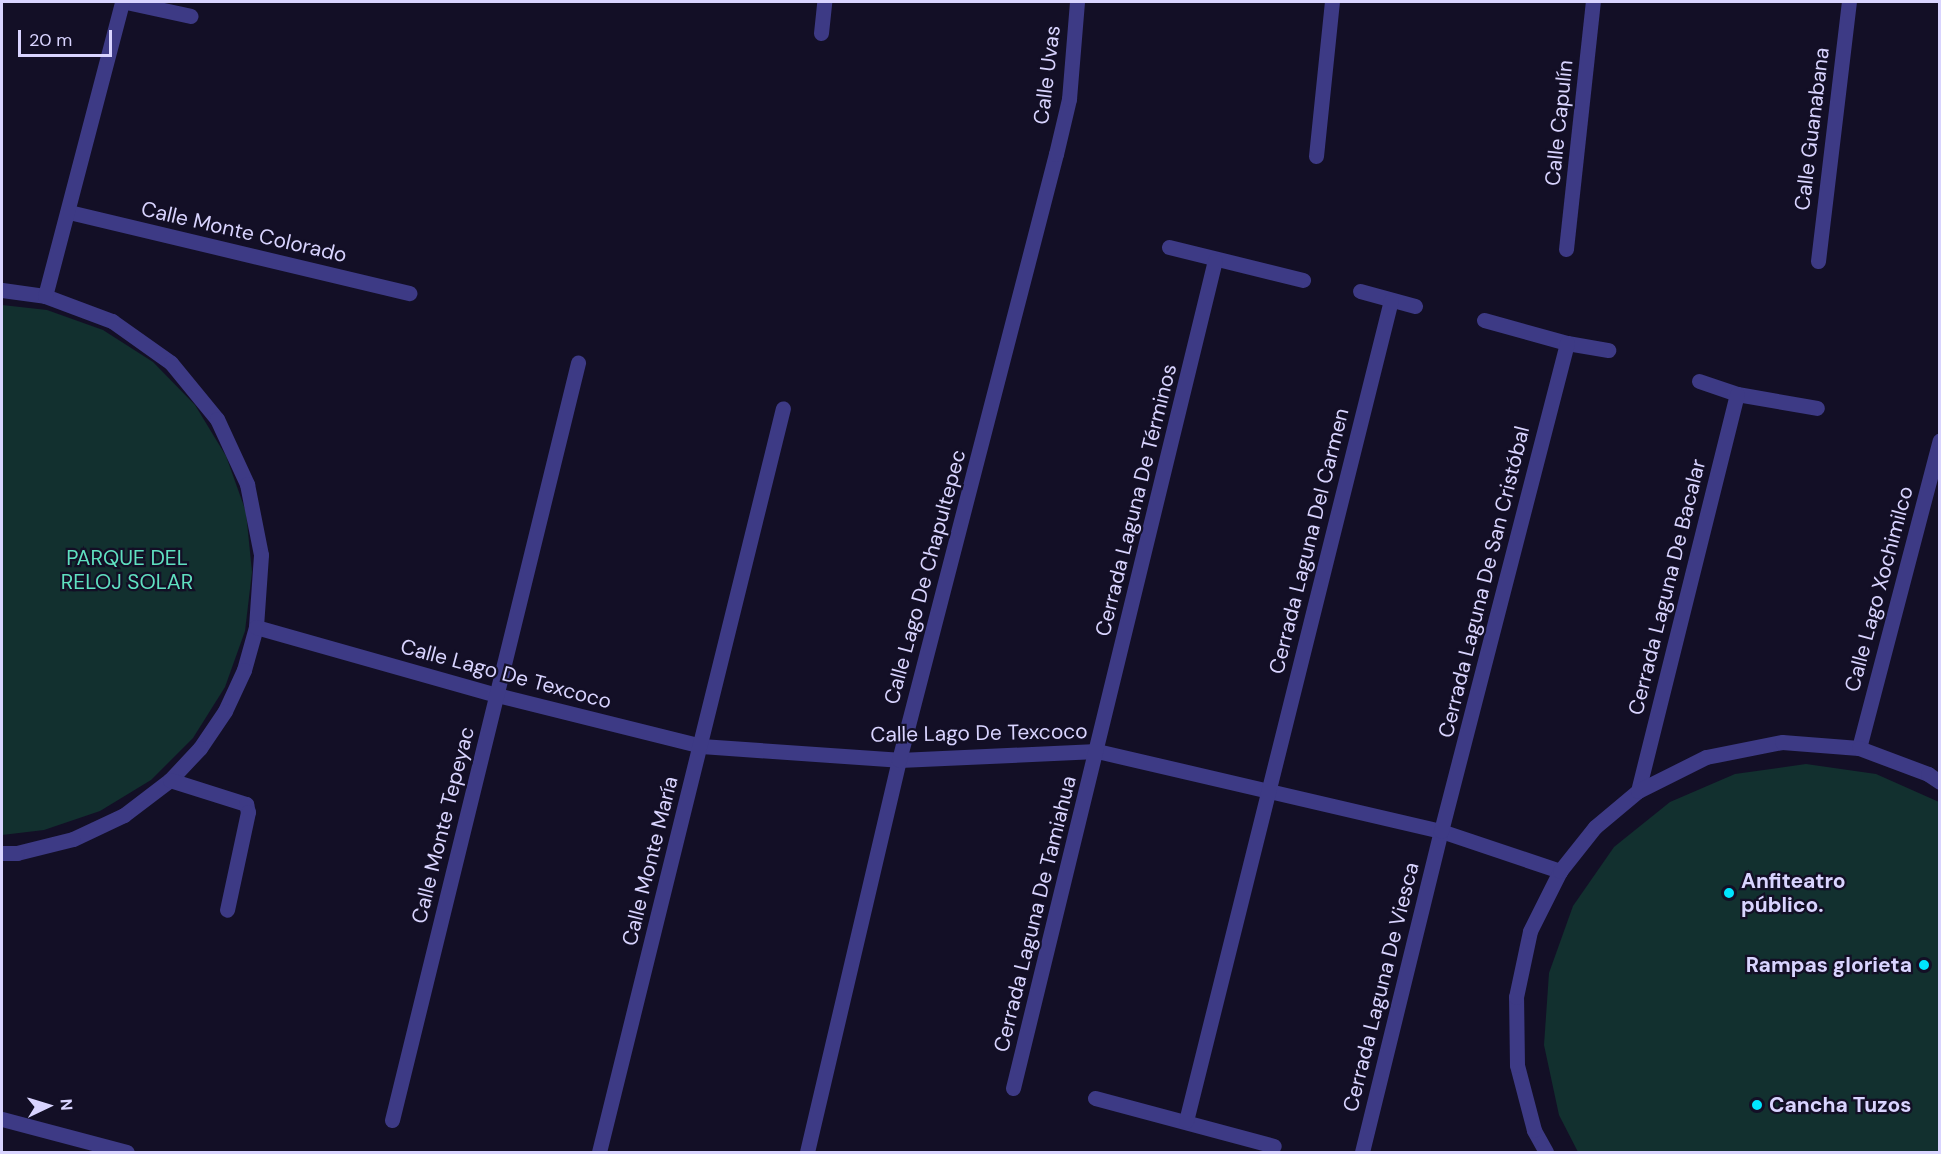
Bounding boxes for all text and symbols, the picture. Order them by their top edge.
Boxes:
scale bar [21,18,116,56]
street label: Calle Uvas [1028,24,1066,126]
text: 20 m [29,28,72,52]
street label: Calle Guanabana [1789,46,1835,212]
street label: Calle Capulín [1540,59,1578,187]
street label: Calle Monte Colorado [139,196,349,268]
street label: Cerrada Laguna De Términos [1090,361,1182,639]
street label: Cerrada Laguna Del Carmen [1264,405,1354,677]
street label: Cerrada Laguna De San Cristóbal [1433,424,1535,740]
street label: Calle Lago De Chapultepec [879,447,971,707]
street label: Cerrada Laguna De Bacalar [1623,456,1711,718]
street label: Calle Lago Xochimilco [1839,484,1919,694]
park label: PARQUE DEL RELOJ SOLAR [61,545,193,595]
street label: Calle Lago De Texcoco [398,634,614,714]
street label: Calle Lago De Texcoco [870,719,1088,747]
street label: Calle Monte Tepeyac [406,724,480,926]
street label: Cerrada Laguna De Tamiahua [988,773,1082,1055]
street label: Calle Monte María [617,774,683,948]
street label: Cerrada Laguna De Viesca [1338,860,1424,1114]
place label: Anfiteatro público. [1741,868,1846,918]
marker: Anfiteatro público. [1722,886,1736,900]
place label: Rampas glorieta [1746,952,1912,978]
marker: Rampas glorieta [1917,958,1931,972]
north arrow [18,1076,78,1136]
place label: Cancha Tuzos [1769,1092,1911,1118]
text: N [56,1098,77,1111]
marker: Cancha Tuzos [1750,1098,1764,1112]

